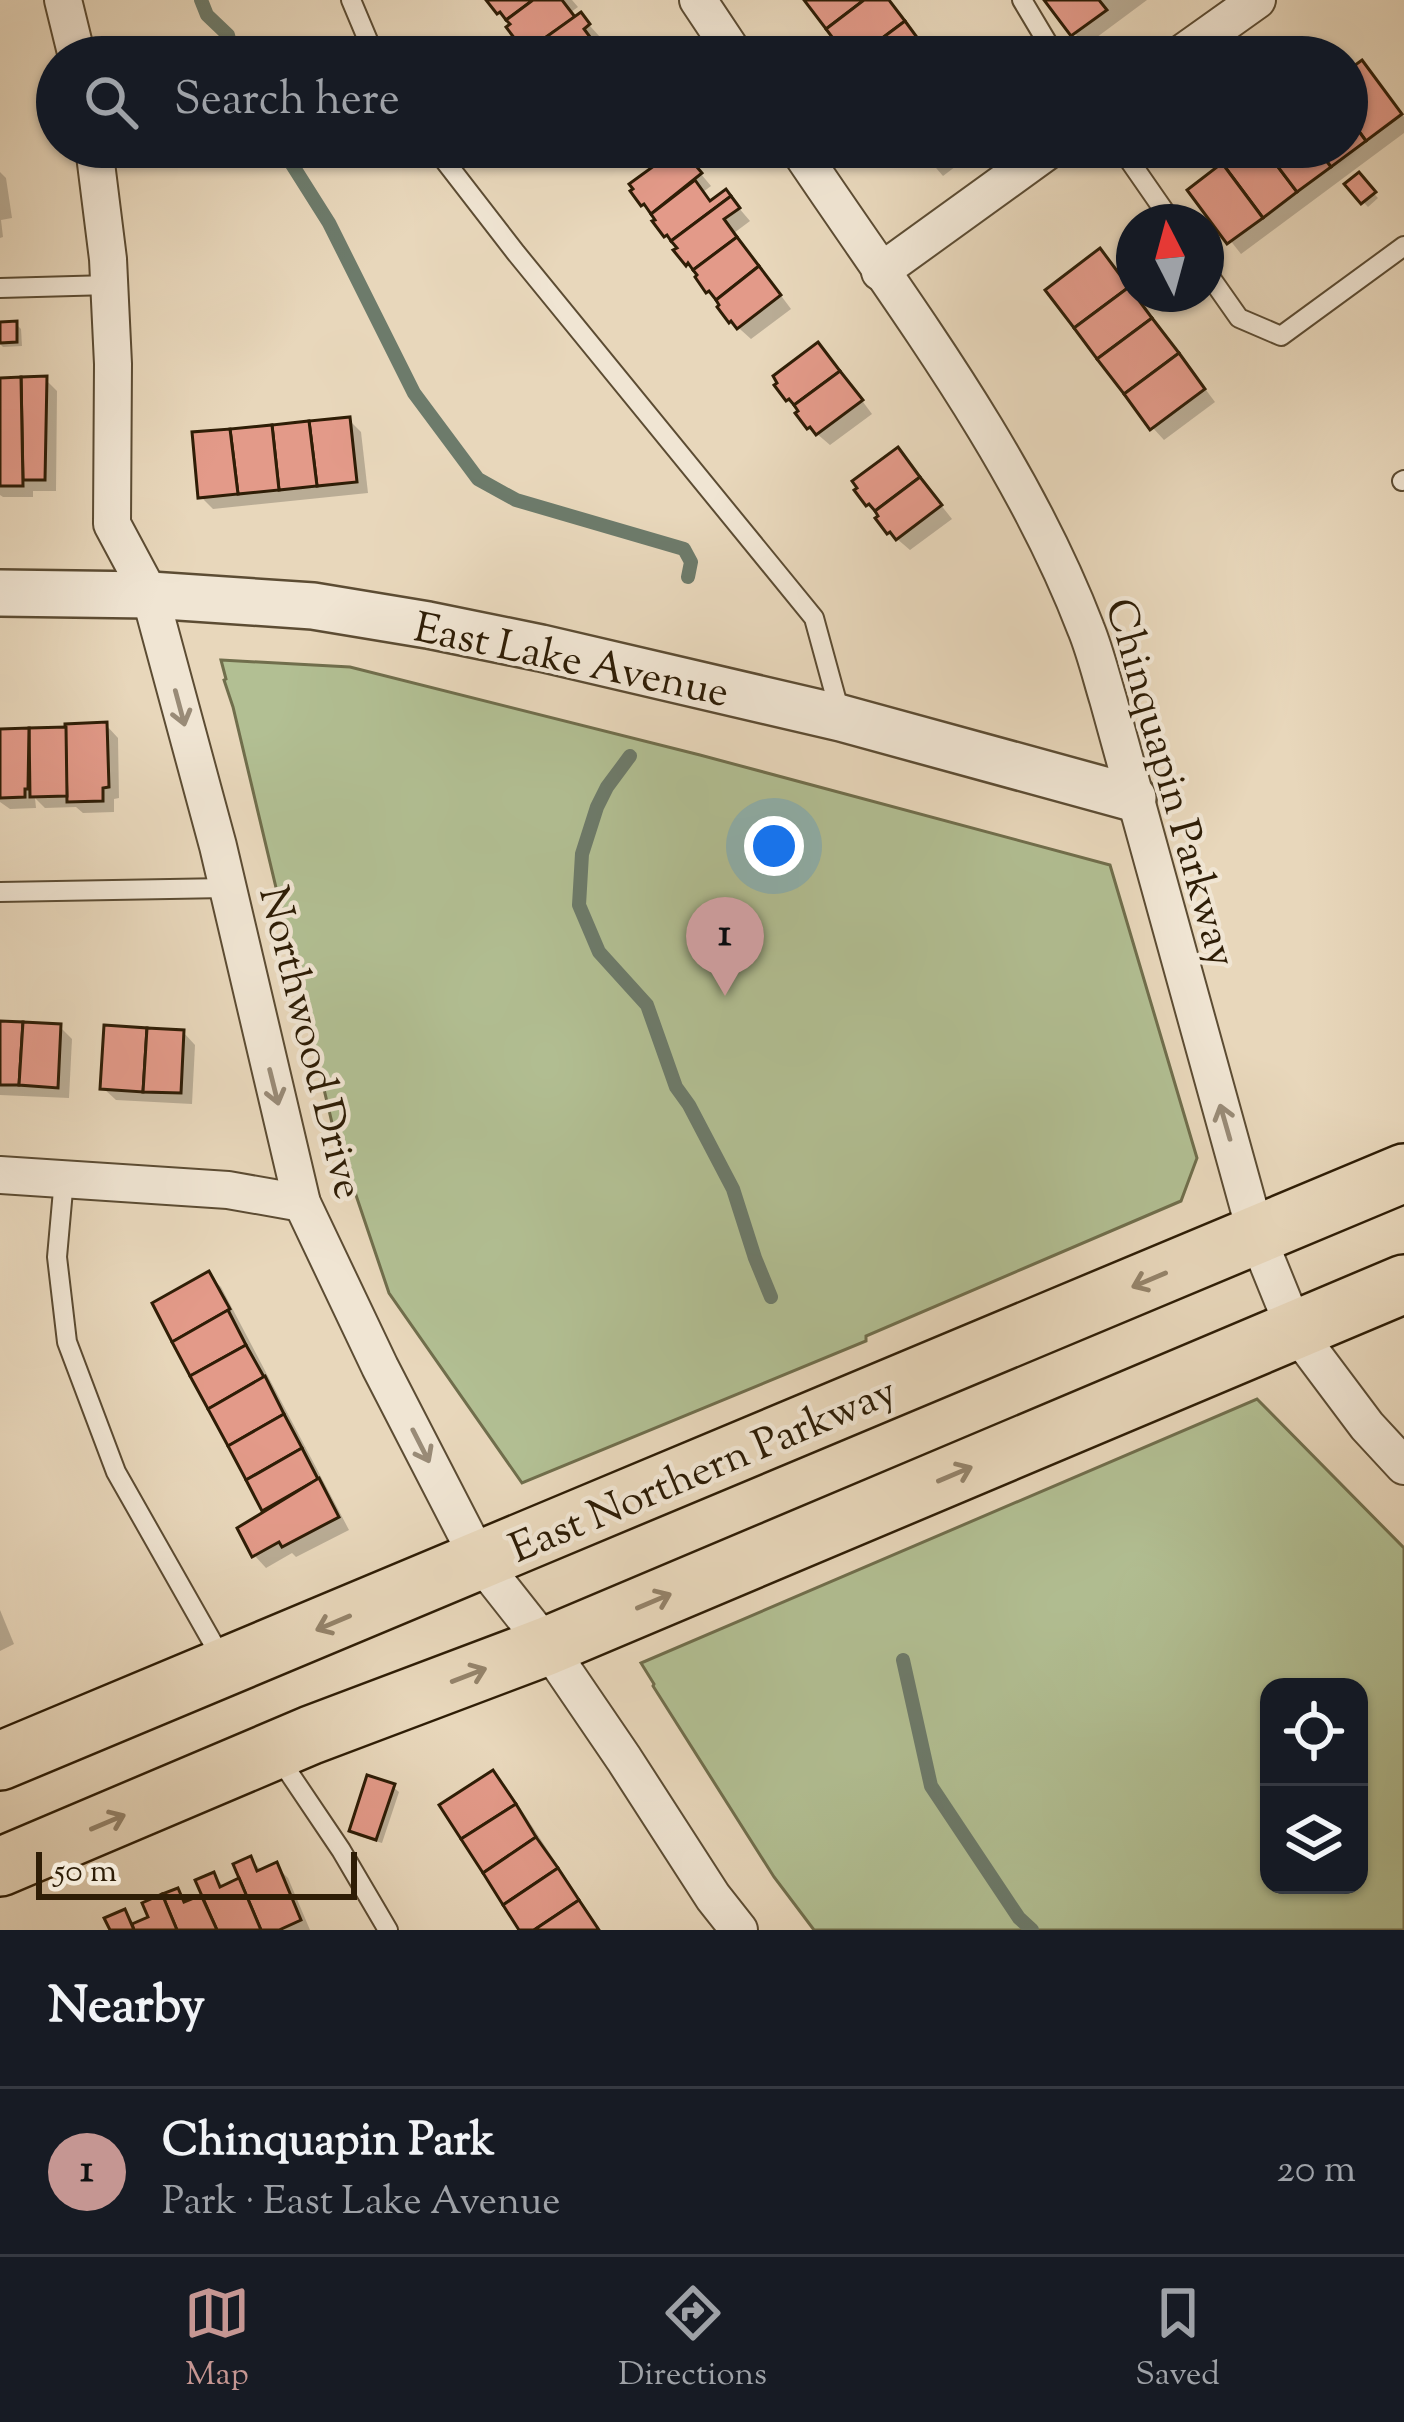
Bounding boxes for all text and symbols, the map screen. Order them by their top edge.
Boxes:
search box [36,36,1368,168]
icon: search [78,69,144,135]
text: Search here [174,70,400,135]
north arrow [1116,204,1224,312]
street label: Chinquapin Parkway [1087,592,1250,975]
street label: East Lake Avenue [408,600,734,726]
one-way arrow [171,688,193,726]
your location [744,816,804,876]
street label: Northwood Drive [240,881,376,1206]
pin: 1 [686,897,764,996]
one-way arrow [264,1067,286,1105]
one-way arrow [1212,1104,1234,1142]
one-way arrow [1131,1271,1168,1292]
street label: East Northern Parkway [501,1364,907,1581]
one-way arrow [410,1428,433,1463]
one-way arrow [936,1462,973,1483]
one-way arrow [636,1588,672,1610]
one-way arrow [316,1613,352,1635]
one-way arrow [450,1663,487,1684]
map controls [1260,1678,1368,1894]
button: locate [1260,1678,1368,1786]
button: layers [1260,1786,1368,1894]
one-way arrow [88,1810,125,1831]
scale bar [36,1846,357,1899]
text: 50 m [54,1849,117,1897]
text: Nearby [48,1972,205,2045]
text: Chinquapin Park [162,2111,495,2176]
text: 1 [80,2144,94,2200]
text: 20 m [1277,2144,1356,2200]
text: Park · East Lake Avenue [162,2176,560,2232]
tab: Map [184,2280,250,2400]
tab: Directions [618,2280,767,2400]
tab: Saved [1135,2280,1220,2400]

